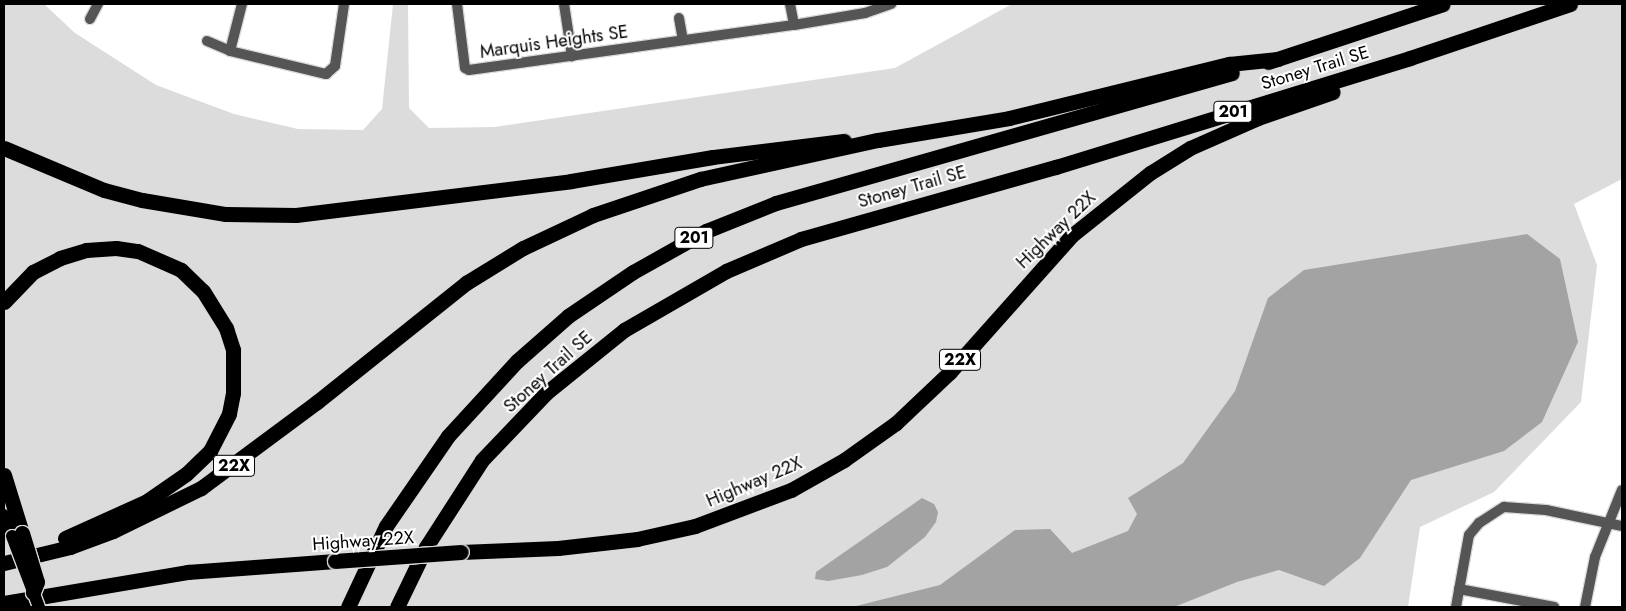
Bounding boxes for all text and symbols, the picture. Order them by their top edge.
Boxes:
street label: Marquis Heights SE [478,21,630,63]
street label: Stoney Trail SE [1259,41,1371,95]
road number: 201 [1213,98,1253,125]
street label: Stoney Trail SE [855,161,969,213]
street label: Highway 22X [1012,187,1100,273]
road number: 201 [674,224,714,252]
street label: Stoney Trail SE [499,327,597,417]
road number: 22X [939,346,981,374]
road number: 22X [213,452,255,480]
street label: Highway 22X [703,452,805,512]
street label: Highway 22X [311,527,415,555]

